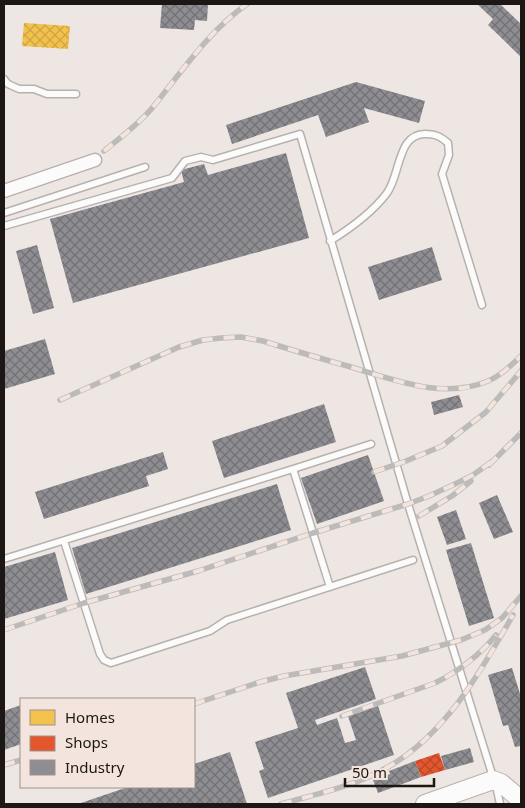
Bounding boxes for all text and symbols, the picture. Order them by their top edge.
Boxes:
legend [20,698,195,788]
text: Homes [65,707,115,727]
text: Shops [65,732,108,752]
scale bar [345,756,434,788]
text: Industry [65,757,125,777]
text: 50 m [352,762,387,782]

